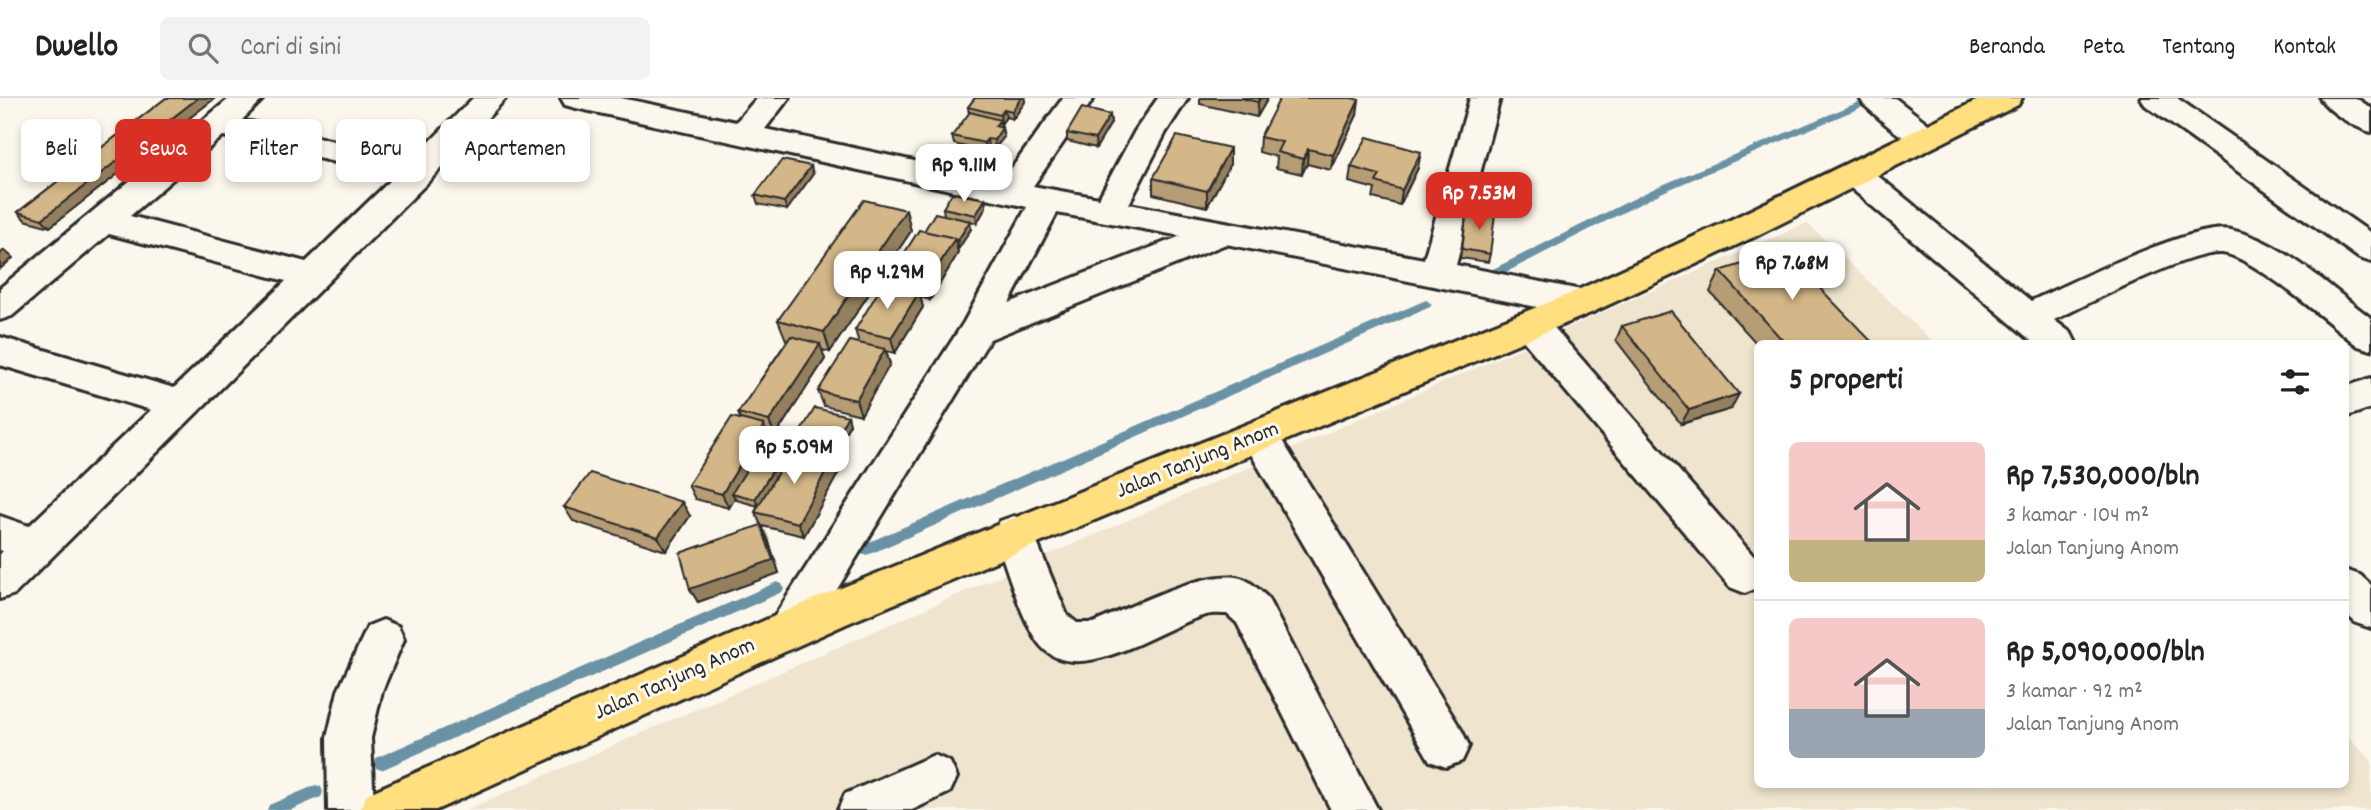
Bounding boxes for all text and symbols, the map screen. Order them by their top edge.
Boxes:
search box [160,17,650,80]
text: Dwello [35,25,118,72]
icon: search [184,29,222,67]
text: Cari di sini [240,30,341,67]
text: Beranda [1969,31,2045,65]
text: Peta [2083,31,2124,65]
text: Tentang [2162,31,2235,65]
text: Kontak [2273,31,2336,65]
chip: Beli [21,119,101,182]
chip: Sewa [115,119,211,182]
chip: Filter [225,119,322,182]
chip: Baru [336,119,426,182]
chip: Apartemen [440,119,590,182]
pin: Rp 9.11M [892,144,1036,204]
text: Rp 9.11M [932,150,996,183]
pin: Rp 7.53M [1407,172,1551,232]
text: Rp 7.53M [1442,178,1516,211]
pin: Rp 7.68M [1720,242,1864,302]
text: Rp 7.68M [1755,248,1829,281]
pin: Rp 4.29M [815,252,959,311]
text: Rp 4.29M [850,257,924,290]
text: 5 properti [1789,361,1903,404]
icon: filters [2276,363,2314,401]
street label: Jalan Tanjung Anom [1112,413,1284,509]
pin: Rp 5.09M [722,426,866,486]
text: Rp 5.09M [755,432,833,465]
text: Rp 7,530,000/bln [2006,457,2199,500]
icon: home [1845,470,1929,554]
text: 3 kamar · 104 m² [2006,500,2149,533]
text: Jalan Tanjung Anom [2006,533,2179,566]
street label: Jalan Tanjung Anom [589,630,761,730]
text: Rp 5,090,000/bln [2006,633,2205,676]
icon: home [1845,646,1929,730]
text: 3 kamar · 92 m² [2006,676,2143,709]
text: Jalan Tanjung Anom [2006,709,2179,742]

